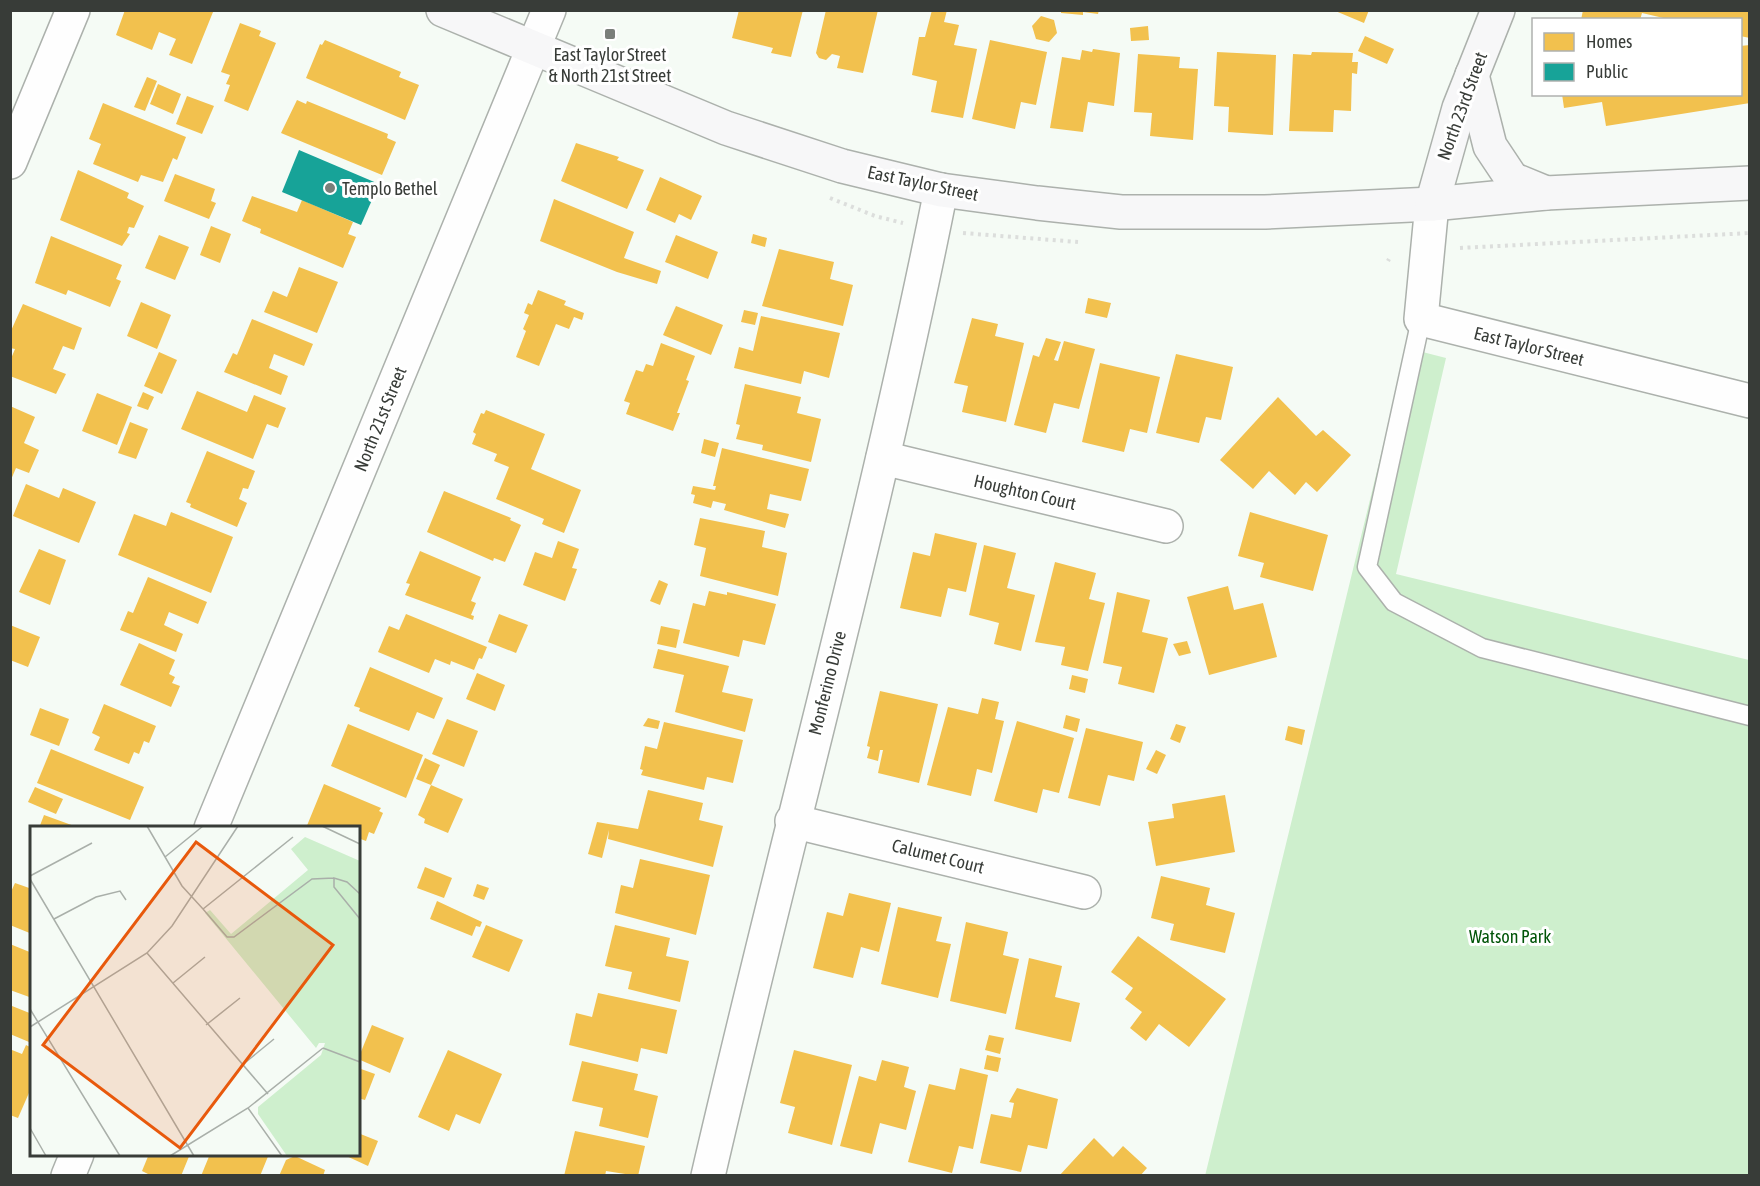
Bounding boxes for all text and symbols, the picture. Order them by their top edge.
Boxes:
legend [1532,18,1742,96]
marker: East Taylor Street & North 21st Street [603,27,617,41]
text: Homes [1586,31,1632,52]
place label: East Taylor Street & North 21st Street [549,44,671,86]
street label: North 23rd Street [1433,49,1491,163]
text: Public [1586,61,1628,82]
street label: East Taylor Street [866,161,980,205]
place label: Templo Bethel [342,178,438,199]
marker: Templo Bethel [323,181,337,195]
street label: East Taylor Street [1472,322,1586,370]
street label: North 21st Street [349,364,411,474]
street label: Houghton Court [972,470,1078,514]
street label: Monferino Drive [804,629,850,737]
inset map [30,826,360,1156]
street label: Calumet Court [890,834,986,878]
park label: Watson Park [1469,926,1551,947]

